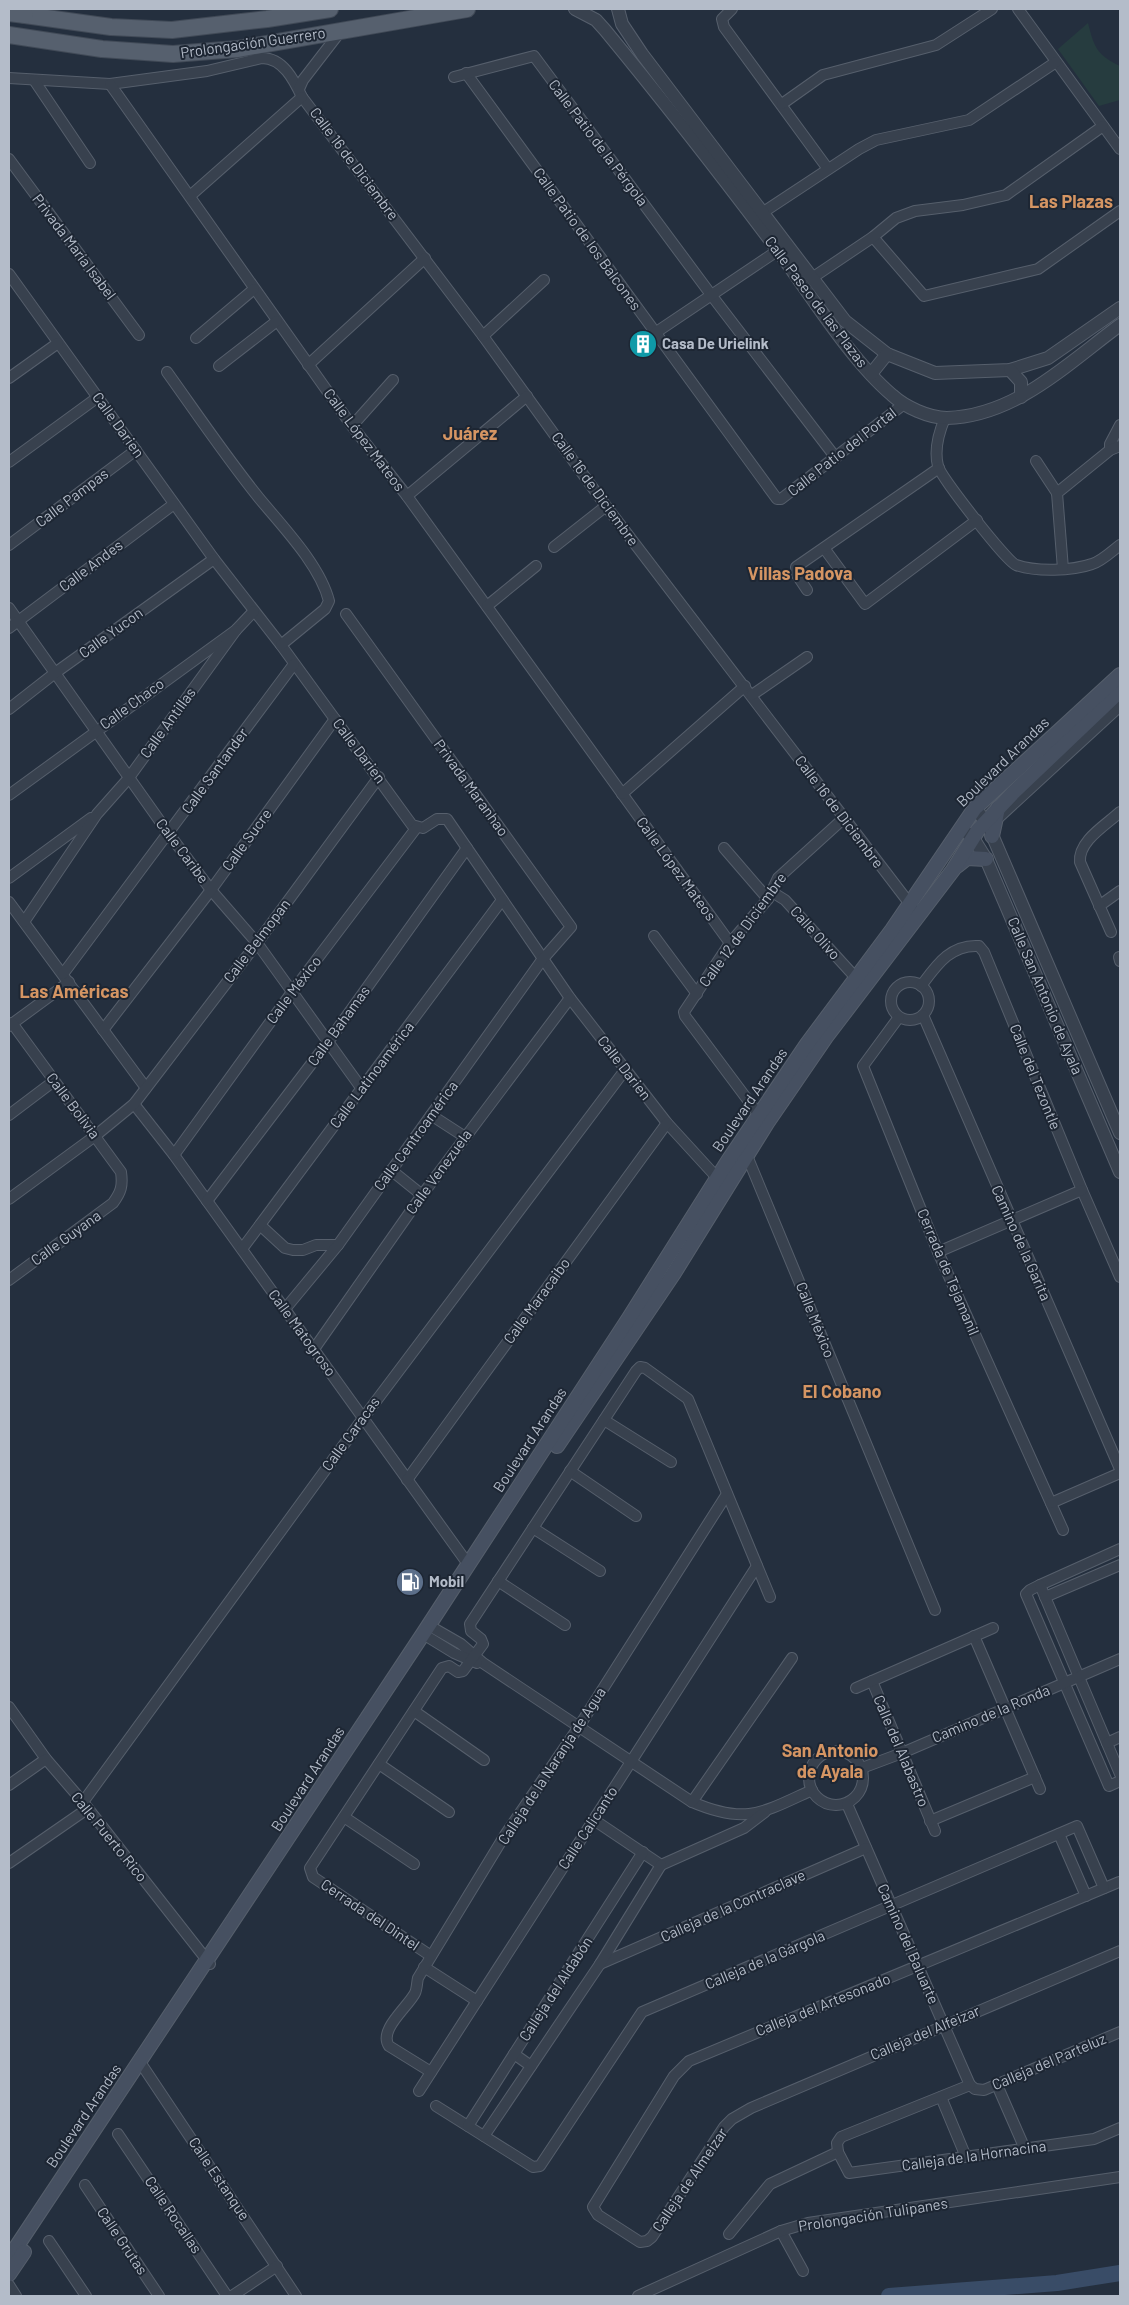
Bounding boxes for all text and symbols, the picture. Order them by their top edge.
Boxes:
street label: Prolongación Guerrero [179,23,327,61]
street label: Calle Patio de la Pérgola [545,75,652,209]
street label: Calle 16 de Diciembre [307,104,403,223]
street label: Calle Patio de los Balcones [530,164,646,313]
street label: Privada María Isabel [29,190,120,303]
district label: Las Plazas [1029,190,1113,212]
street label: Calle Paseo de las Plazas [762,232,872,371]
building icon: Casa De Urielink [628,329,658,359]
place label: Casa De Urielink [662,334,769,352]
street label: Calle López Mateos [320,384,409,494]
street label: Calle Darien [89,388,149,461]
street label: Calle Patio del Portal [783,403,899,499]
district label: Juárez [443,422,497,444]
street label: Calle 16 de Diciembre [548,428,643,549]
street label: Calle Pampas [31,464,111,530]
street label: Calle Andes [55,535,126,595]
district label: Villas Padova [748,562,852,584]
street label: Calle Yucon [75,603,146,661]
street label: Calle Chaco [96,674,167,733]
street label: Calle Antillas [136,684,199,761]
street label: Boulevard Arandas [952,713,1052,810]
street label: Calle Darien [330,714,390,786]
street label: Calle Santander [177,724,252,817]
street label: Privada Maranhao [431,736,513,839]
street label: Calle 16 de Diciembre [792,752,888,871]
street label: Calle Sucre [218,805,275,874]
street label: Calle López Mateos [633,813,721,924]
street label: Calle Caribe [153,814,213,886]
street label: Calle 12 de Diciembre [695,869,790,990]
street label: Calle Belmopan [219,895,293,986]
street label: Calle Olivo [787,902,845,963]
street label: Calle San Antonio de Ayala [1005,914,1087,1077]
street label: Calle México [262,952,324,1027]
district label: Las Américas [20,980,128,1002]
street label: Calle Bahamas [303,982,373,1069]
street label: Calle Latinoamérica [325,1018,417,1131]
street label: Calle del Tezontle [1007,1021,1065,1132]
street label: Calle Darien [594,1032,656,1103]
street label: Boulevard Arandas [708,1044,791,1155]
street label: Calle Bolivia [43,1069,104,1142]
street label: Calle Centroamérica [369,1077,461,1194]
street label: Calle Venezuela [401,1125,475,1217]
street label: Camino de la Garita [988,1182,1055,1303]
street label: Calle Guyana [27,1206,104,1269]
street label: Cerrada de Tejamanil [914,1206,984,1338]
street label: Calle Maracaibo [499,1254,573,1347]
street label: Calle México [793,1279,839,1360]
street label: Calle Matogroso [265,1285,340,1379]
district label: El Cobano [803,1380,881,1402]
street label: Boulevard Arandas [489,1384,570,1495]
street label: Calle Caracas [317,1393,383,1474]
fuel station icon: Mobil [395,1567,425,1597]
place label: Mobil [429,1572,464,1590]
street label: Camino de la Ronda [929,1680,1052,1746]
street label: Calleja de la Naranja de Agua [493,1683,609,1848]
street label: Calle del Alabastro [870,1692,934,1809]
street label: Boulevard Arandas [267,1723,348,1834]
district label: San Antonio de Ayala [782,1739,878,1782]
street label: Calle Calicanto [554,1783,621,1872]
street label: Calle Puerto Rico [68,1788,152,1885]
street label: Calleja de la Contraclave [657,1865,808,1945]
street label: Cerrada del Dintel [318,1875,423,1954]
street label: Camino del Baluarte [874,1881,944,2007]
street label: Calleja de la Gárgola [702,1926,827,1992]
street label: Calleja del Aldabón [515,1933,596,2044]
street label: Calleja del Artesonado [753,1969,893,2039]
street label: Calleja del Alfeizar [867,2001,983,2063]
street label: Calleja del Parteluz [989,2029,1109,2093]
street label: Boulevard Arandas [42,2060,125,2171]
street label: Calleja de Almeizar [648,2124,731,2235]
street label: Calle Estanque [185,2133,254,2223]
street label: Calleja de la Hornacina [900,2136,1047,2174]
street label: Calle Rocallas [141,2172,206,2256]
street label: Prolongación Tulipanes [797,2193,949,2235]
street label: Calle Grutas [94,2203,152,2278]

